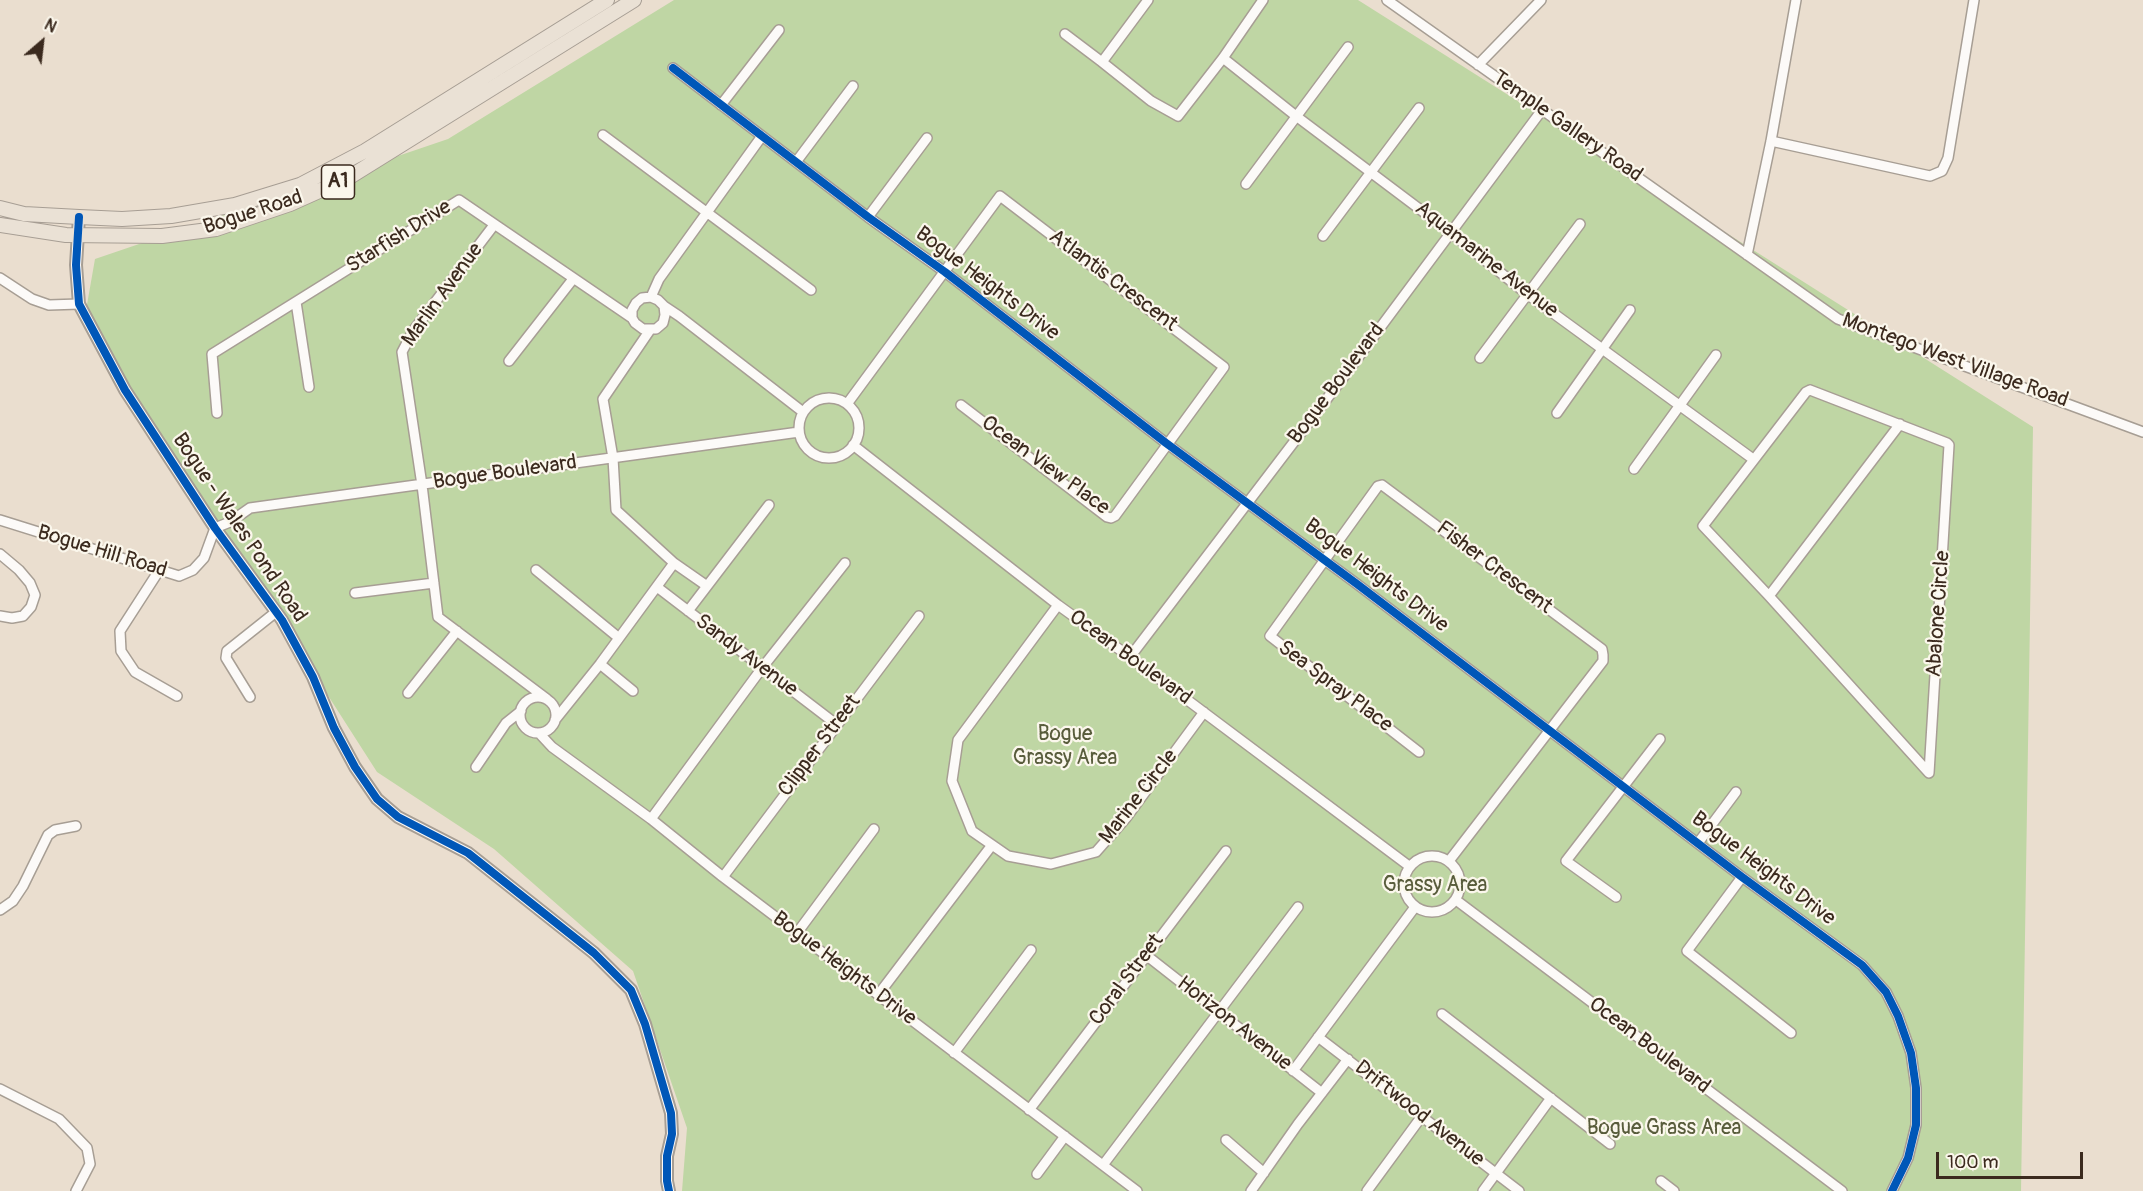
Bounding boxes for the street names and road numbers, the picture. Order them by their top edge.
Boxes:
street label: Temple Gallery Road [1487,66,1647,188]
road number: A1 [322,165,354,199]
street label: Bogue Road [200,185,306,241]
street label: Starfish Drive [342,195,456,279]
street label: Aquamarine Avenue [1409,196,1563,324]
street label: Bogue Heights Drive [910,222,1064,346]
street label: Atlantis Crescent [1044,224,1182,338]
street label: Marlin Avenue [397,238,489,352]
street label: Montego West Village Road [1838,308,2072,414]
street label: Bogue Boulevard [1283,319,1391,449]
street label: Ocean View Place [976,411,1114,521]
street label: Bogue - Wales Pond Road [166,429,312,627]
street label: Bogue Boulevard [432,450,578,496]
street label: Bogue Heights Drive [1299,514,1453,638]
street label: Fisher Crescent [1431,516,1557,620]
street label: Bogue Hill Road [34,520,170,584]
street label: Abalone Circle [1922,550,1956,678]
street label: Ocean Boulevard [1064,605,1196,711]
street label: Sandy Avenue [690,609,802,703]
street label: Sea Spray Place [1273,636,1397,738]
street label: Clipper Street [774,690,866,802]
street label: Marine Circle [1094,745,1184,849]
street label: Bogue Heights Drive [1686,807,1840,931]
street label: Bogue Heights Drive [767,907,921,1031]
street label: Coral Street [1084,929,1170,1031]
street label: Horizon Avenue [1172,971,1296,1077]
street label: Ocean Boulevard [1583,992,1715,1100]
street label: Driftwood Avenue [1349,1056,1489,1172]

